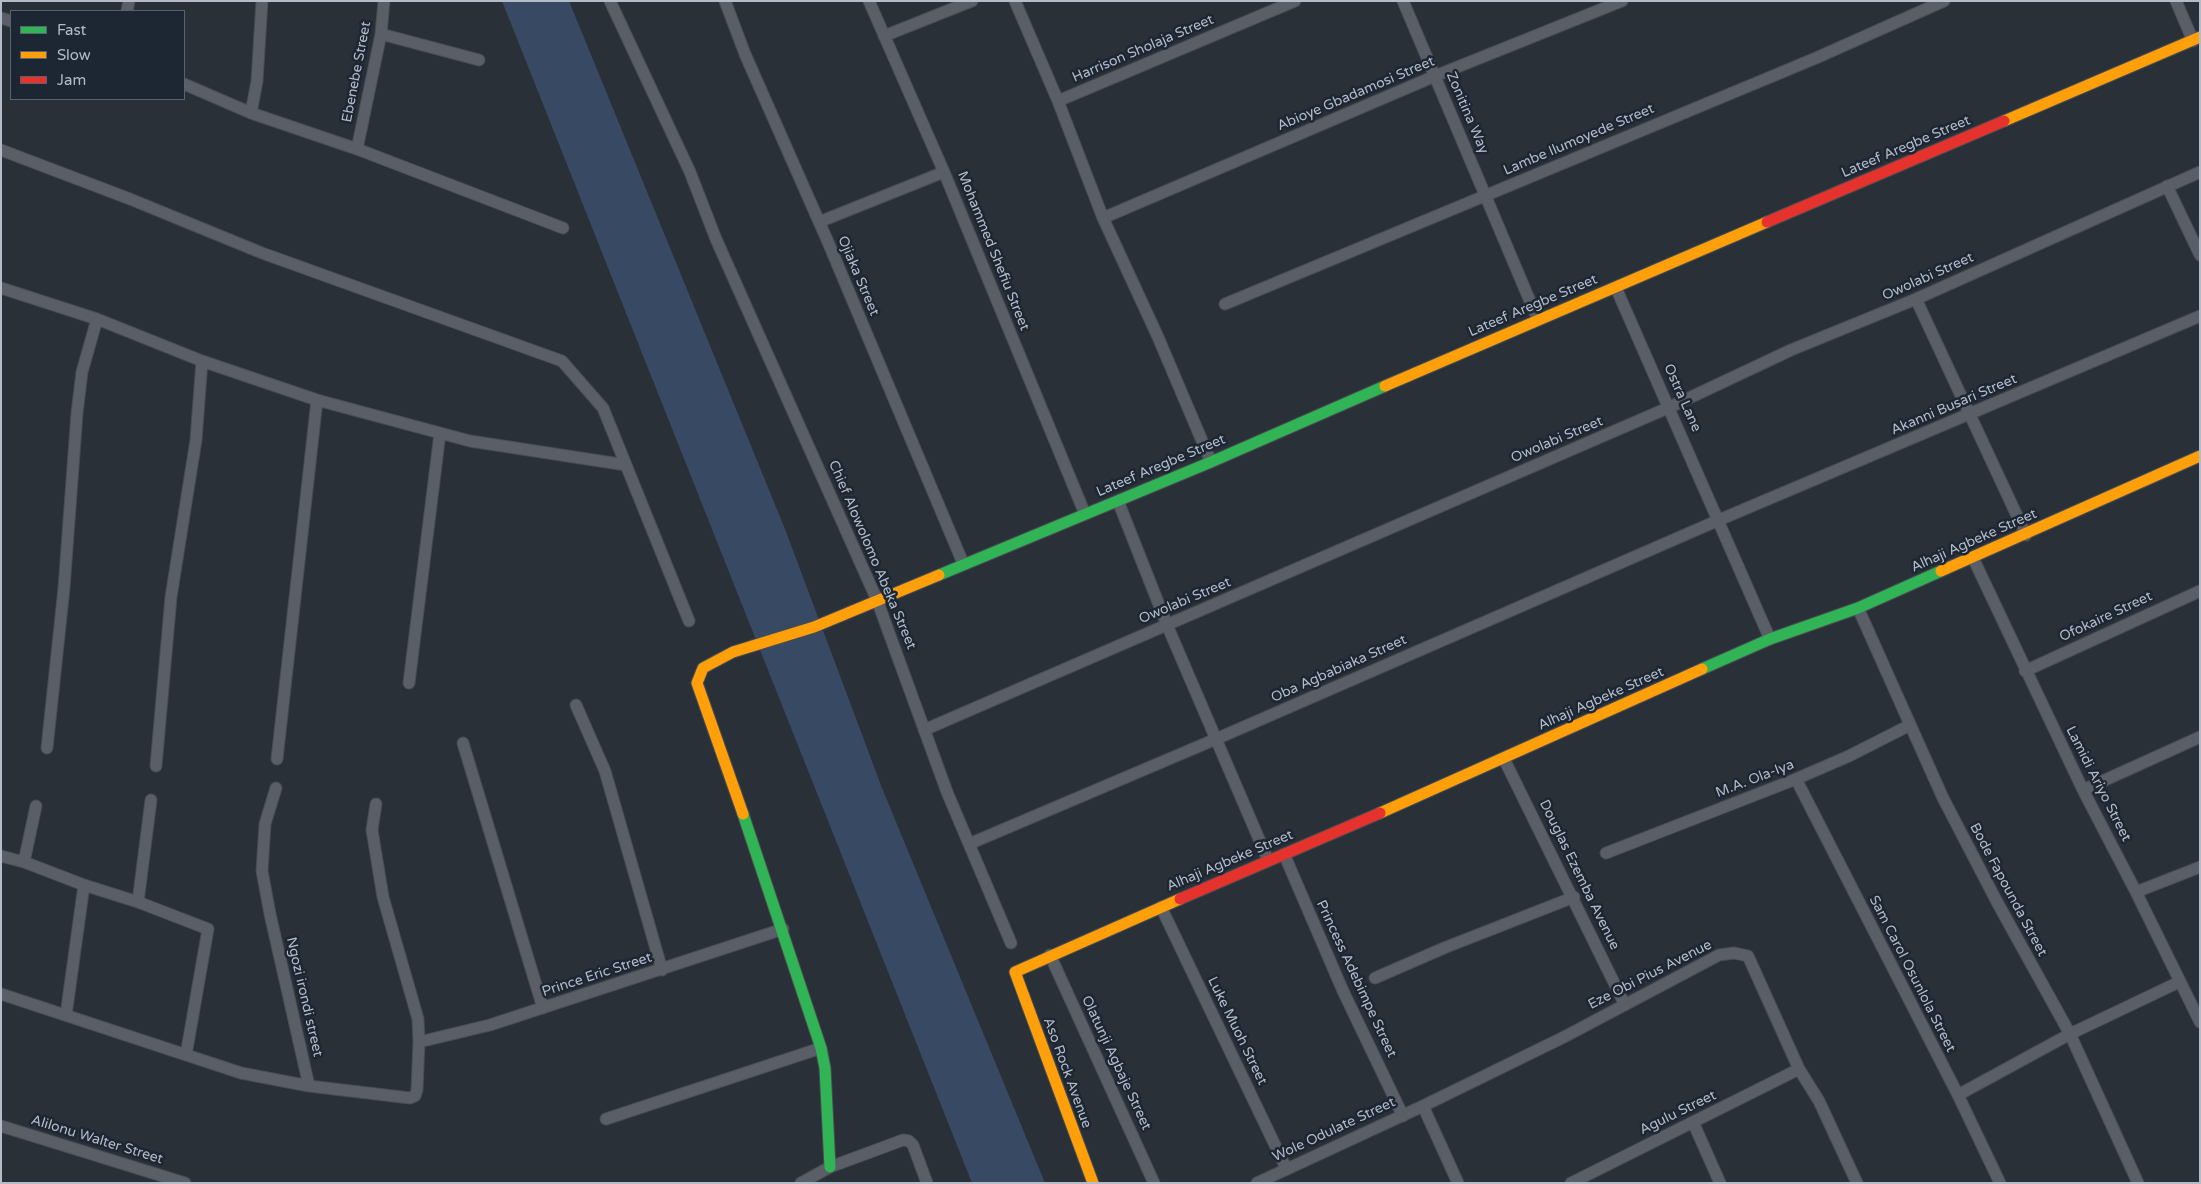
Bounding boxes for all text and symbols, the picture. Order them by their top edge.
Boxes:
legend [10,10,185,100]
street label: Harrison Sholaja Street [1070,12,1216,86]
street label: Ebenebe Street [339,20,375,124]
text: Fast [57,21,86,39]
text: Slow [57,46,91,64]
street label: Abioye Gbadamosi Street [1275,53,1437,135]
street label: Zonitina Way [1442,70,1492,156]
text: Jam [57,71,86,89]
street label: Lambe Ilumoyede Street [1501,101,1657,179]
street label: Lateef Aregbe Street [1839,112,1973,182]
street label: Mohammed Shefiu Street [953,169,1033,333]
street label: Ojiaka Street [834,234,882,318]
street label: Owolabi Street [1880,249,1976,305]
street label: Lateef Aregbe Street [1466,271,1600,341]
street label: Ostra Lane [1660,361,1704,435]
street label: Akanni Busari Street [1889,371,2019,439]
street label: Owolabi Street [1509,413,1605,467]
street label: Lateef Aregbe Street [1094,431,1228,501]
street label: Chief Alowolomo Abeka Street [825,458,919,652]
street label: Alhaji Agbeke Street [1909,506,2039,576]
street label: Owolabi Street [1137,574,1233,628]
street label: Ofokaire Street [2057,588,2155,646]
street label: Oba Agbabiaka Street [1269,632,1409,706]
street label: Alhaji Agbeke Street [1536,664,1666,734]
street label: Lamidi Ariyo Street [2062,724,2134,844]
street label: M.A. Ola-Iya [1714,756,1796,802]
street label: Douglas Ezemba Avenue [1535,797,1623,953]
street label: Bode Fapounda Street [1966,820,2050,960]
street label: Alhaji Agbeke Street [1164,827,1296,895]
street label: Sam Carol Osunlola Street [1865,893,1959,1055]
street label: Princess Adebimpe Street [1312,898,1400,1060]
street label: Ngozi irondi street [282,935,326,1059]
street label: Eze Obi Pius Avenue [1585,937,1715,1013]
street label: Prince Eric Street [540,949,654,1001]
street label: Luke Muoh Street [1204,974,1270,1088]
street label: Olatunji Agbaje Street [1077,993,1155,1133]
street label: Aso Rock Avenue [1039,1015,1095,1131]
street label: Agulu Street [1637,1087,1719,1139]
street label: Wole Odulate Street [1270,1094,1398,1166]
street label: Alilonu Walter Street [29,1112,165,1168]

